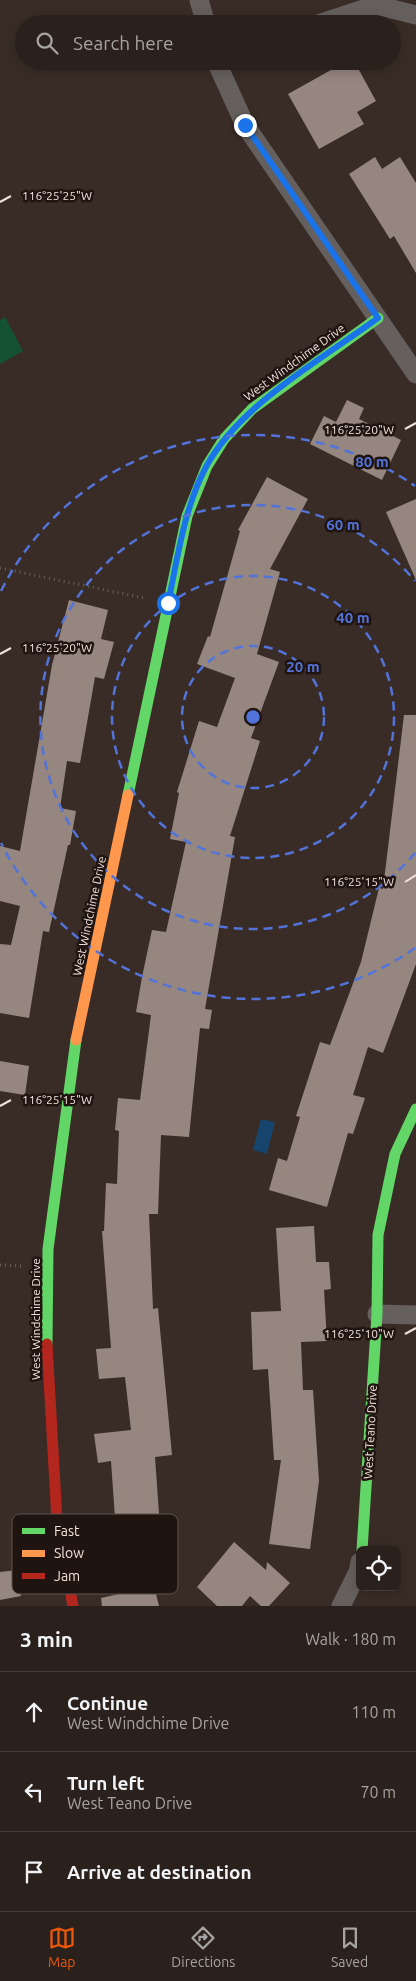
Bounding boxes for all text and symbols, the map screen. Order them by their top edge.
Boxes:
search box [15,15,401,70]
icon: search [33,29,61,57]
text: Search here [73,32,173,54]
route end [234,114,257,137]
text: 116°25'25"W [22,189,92,202]
street label: West Windchime Drive [241,321,347,403]
text: 116°25'20"W [324,423,394,436]
text: 80 m [355,453,389,470]
text: 60 m [326,516,360,533]
route start [157,592,180,615]
text: 40 m [336,609,370,626]
text: 116°25'20"W [22,641,92,654]
text: 20 m [286,658,320,675]
centre of rings [244,708,262,726]
street label: West Windchime Drive [70,855,108,977]
text: 116°25'15"W [324,875,394,888]
text: 116°25'15"W [22,1093,92,1106]
street label: West Windchime Drive [29,1258,42,1380]
text: 116°25'10"W [324,1327,394,1340]
street label: West Teano Drive [361,1385,379,1479]
legend [12,1514,178,1594]
text: Fast [54,1523,80,1539]
text: Slow [54,1545,84,1561]
map controls [356,1546,401,1591]
button: locate [356,1546,401,1591]
text: Jam [54,1568,80,1584]
text: 3 min [20,1627,73,1651]
text: Walk · 180 m [305,1630,396,1648]
text: Continue [67,1692,148,1714]
icon: ahead [20,1698,48,1726]
text: 110 m [351,1703,396,1721]
text: West Windchime Drive [67,1714,229,1732]
text: Turn left [67,1772,145,1794]
icon: left [20,1778,48,1806]
text: 70 m [360,1783,396,1801]
text: West Teano Drive [67,1794,192,1812]
icon: arrive [20,1858,48,1886]
text: Arrive at destination [67,1861,252,1883]
tab: Map [48,1924,76,1970]
tab: Directions [171,1924,235,1970]
tab: Saved [331,1924,368,1970]

